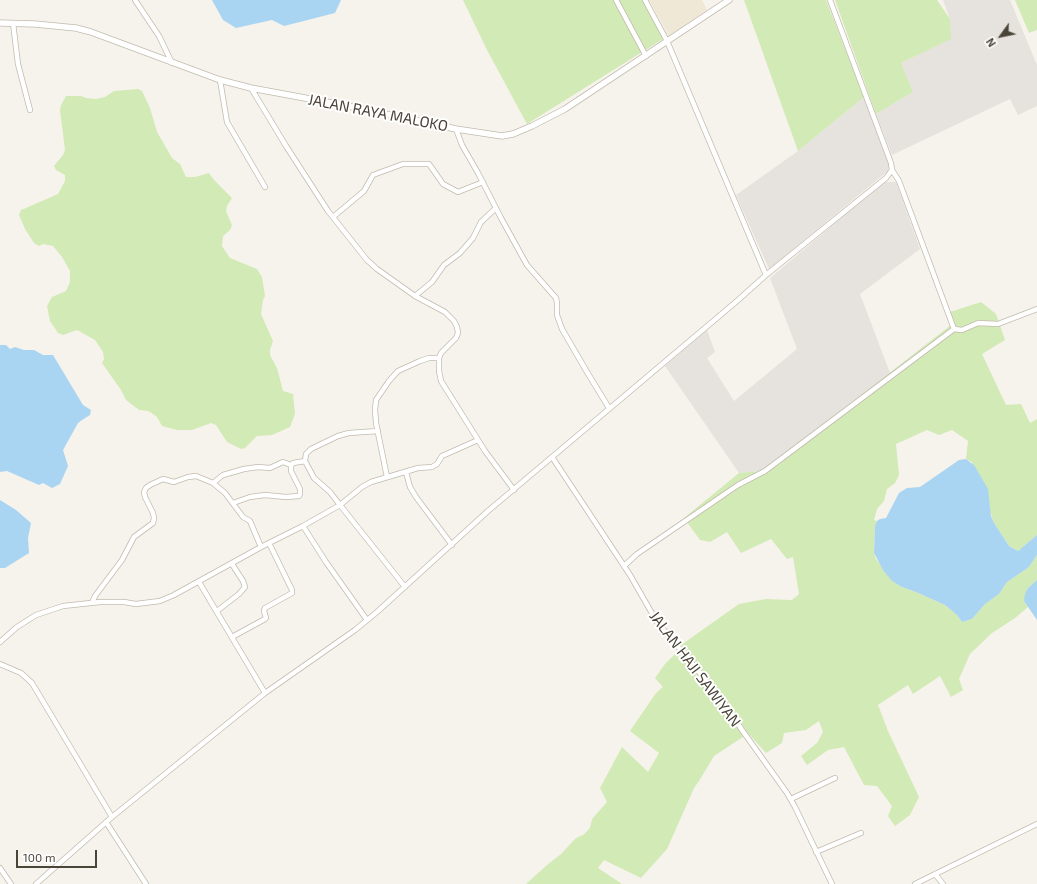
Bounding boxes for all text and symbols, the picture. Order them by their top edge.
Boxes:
north arrow [981,16,1021,56]
text: N [983,36,998,50]
street label: JALAN RAYA MALOKO [307,91,449,135]
street label: JALAN HAJI SAWIYAN [646,608,744,730]
scale bar [18,842,99,868]
text: 100 m [23,850,55,864]

